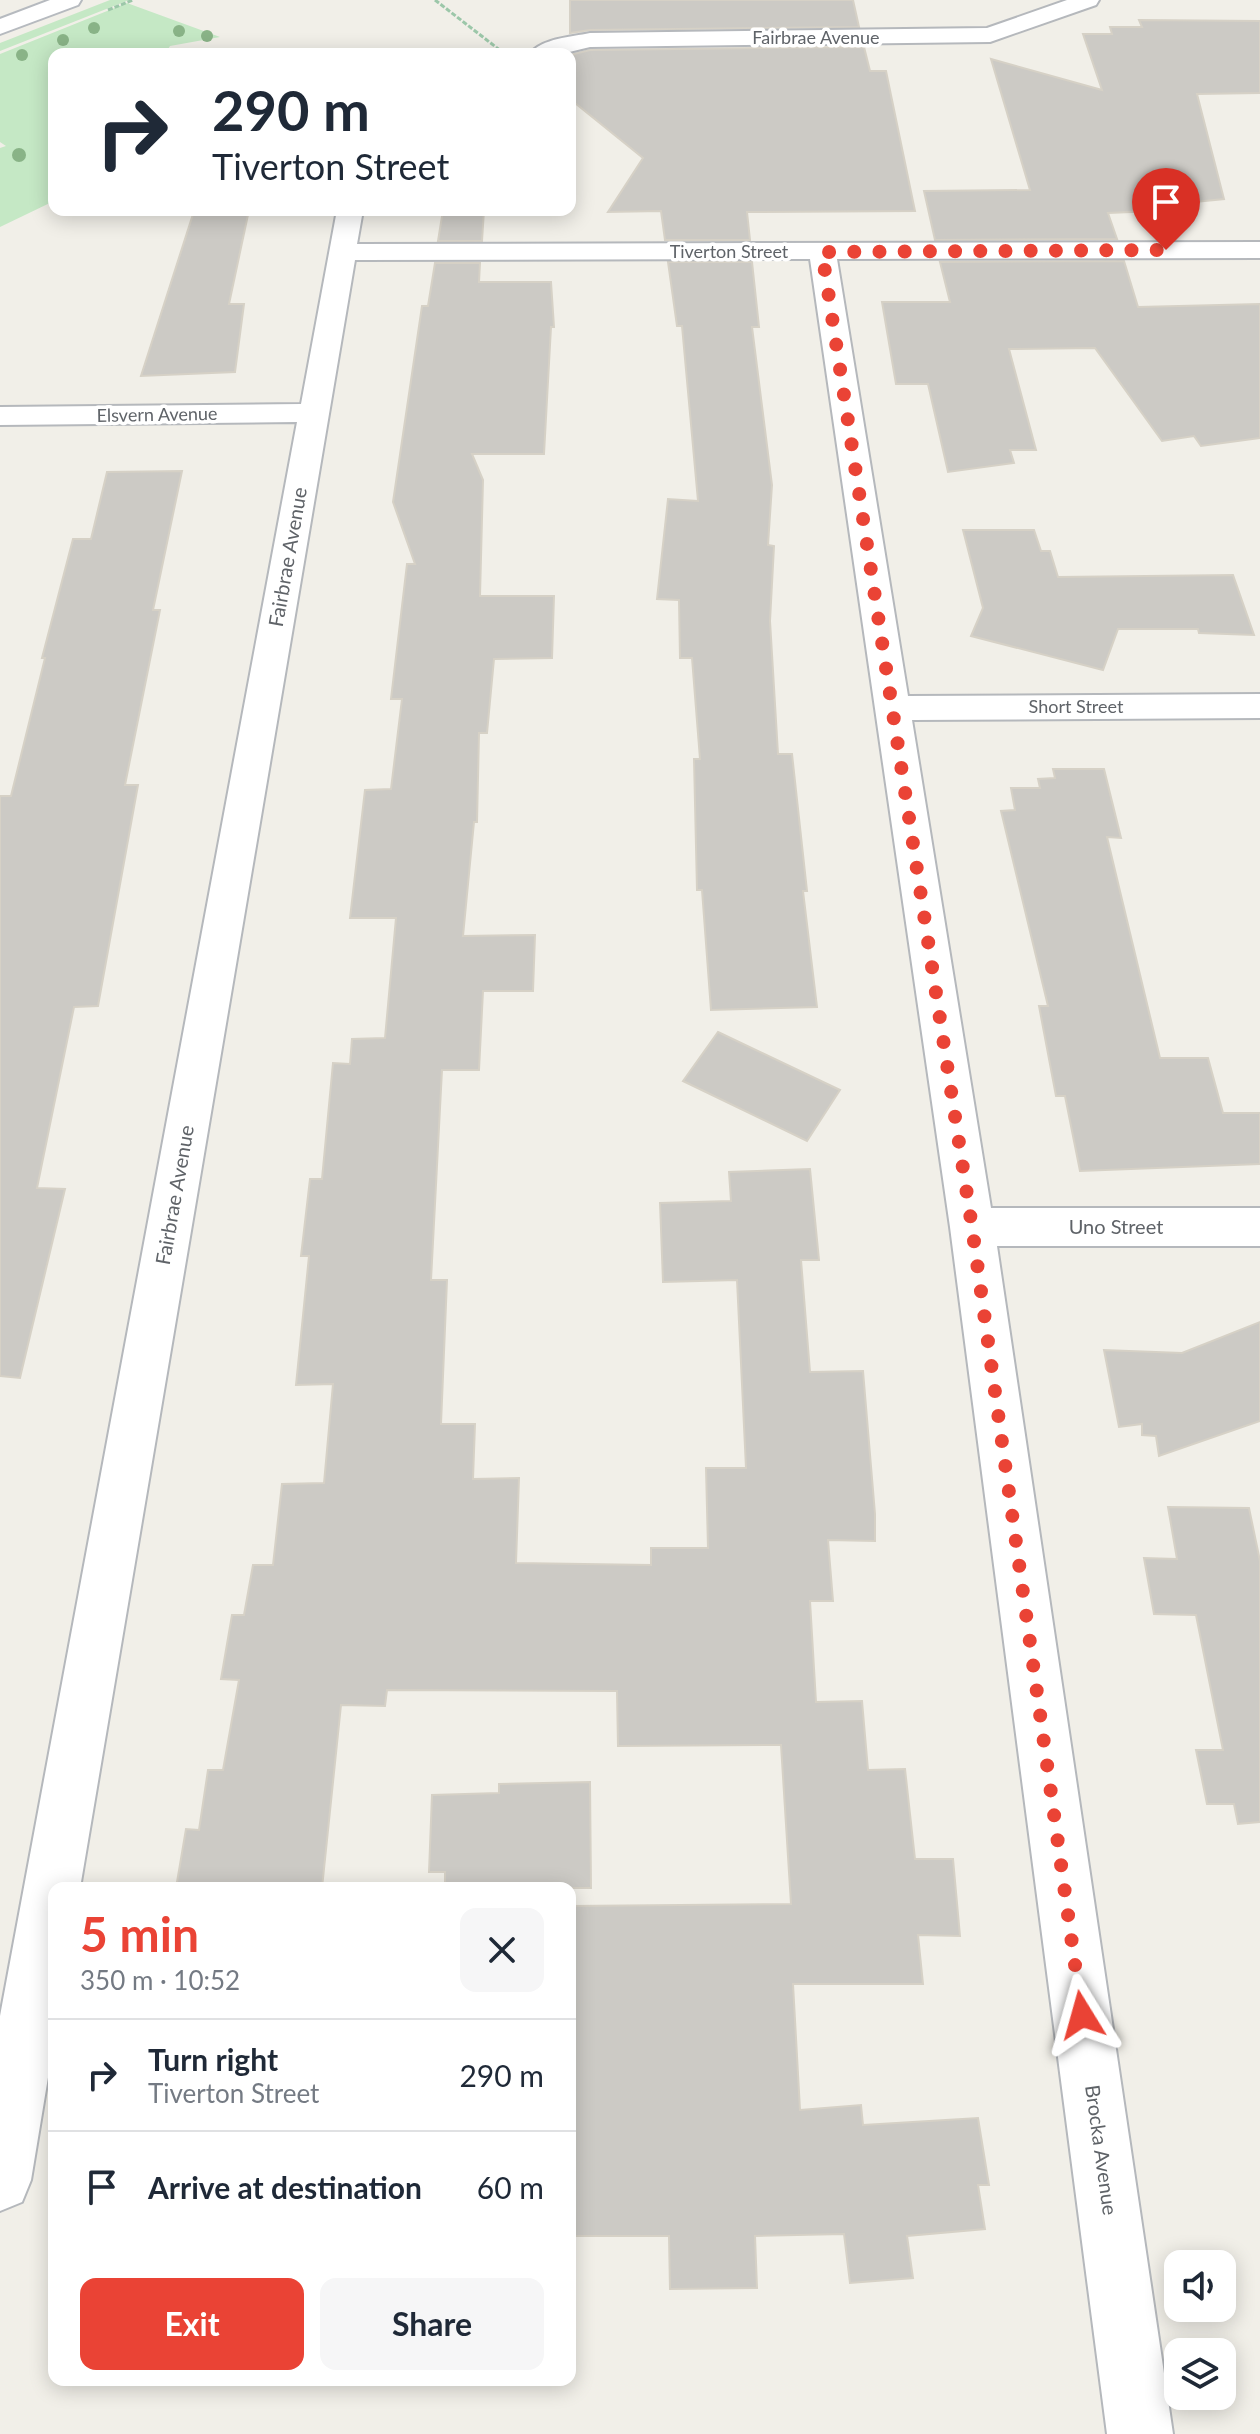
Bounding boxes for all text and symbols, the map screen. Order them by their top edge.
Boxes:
street label: Fairbrae Avenue [752,26,880,48]
text: 290 m [212,76,370,143]
icon: right [80,80,184,184]
text: Tiverton Street [212,144,449,188]
pin [1132,168,1200,250]
icon: arrive [1144,180,1188,224]
street label: Tiverton Street [670,240,789,262]
street label: Elsvern Avenue [96,402,218,426]
street label: Fairbrae Avenue [263,485,311,629]
street label: Short Street [1029,695,1124,717]
street label: Fairbrae Avenue [150,1123,198,1267]
street label: Uno Street [1069,1214,1163,1238]
text: 5 min [80,1905,199,1962]
button: close [460,1908,544,1992]
text: 350 m · 10:52 [80,1964,240,1996]
position arrow [1040,1973,1124,2057]
text: Turn right [148,2041,278,2077]
icon: right [80,2053,124,2097]
text: 290 m [459,2057,544,2093]
text: Tiverton Street [148,2077,319,2109]
street label: Brocka Avenue [1081,2083,1123,2217]
icon: arrive [80,2165,124,2209]
text: Arrive at destination [148,2169,422,2205]
text: 60 m [477,2169,544,2205]
map controls [1164,2250,1236,2410]
button: sound [1164,2250,1236,2322]
button: Exit [80,2278,304,2370]
button: Share [320,2278,544,2370]
button: layers [1164,2338,1236,2410]

